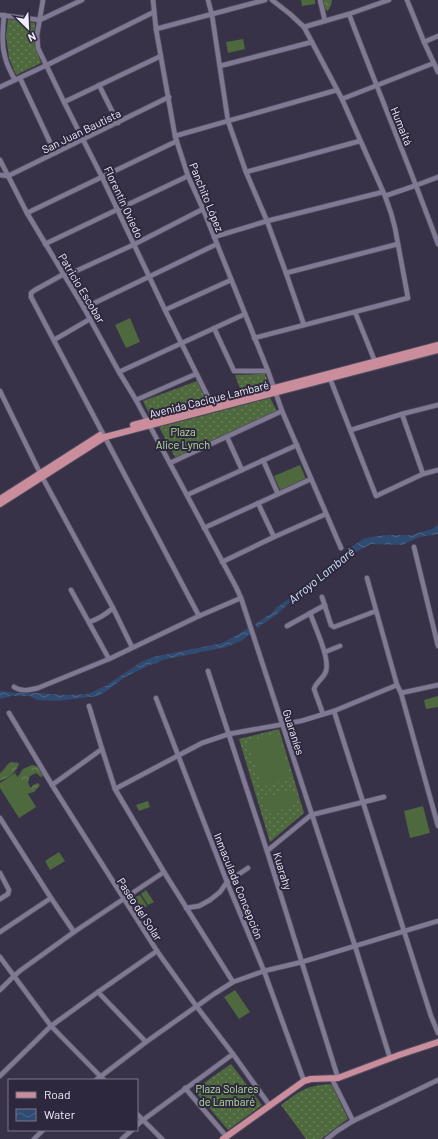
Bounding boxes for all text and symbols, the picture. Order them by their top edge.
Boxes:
north arrow [8,8,48,48]
text: N [26,30,38,45]
street label: Humaitá [388,105,416,147]
street label: San Juan Bautista [39,106,123,156]
street label: Panchito López [187,161,227,234]
street label: Florentín Oviedo [102,164,146,240]
street label: Patricio Escobar [56,251,108,325]
street label: Avenida Cacique Lambaré [148,378,270,420]
park label: Plaza Alice Lynch [156,425,210,451]
water label: Arroyo Lambaré [285,544,357,606]
street label: Guaraníes [281,708,307,756]
street label: Inmaculada Concepción [212,831,266,941]
street label: Kuarahy [271,851,295,891]
street label: Paseo del Solar [115,875,165,943]
legend [8,1079,138,1131]
park label: Plaza Solares de Lambaré [196,1082,258,1108]
text: Road [44,1087,71,1101]
text: Water [44,1107,76,1121]

